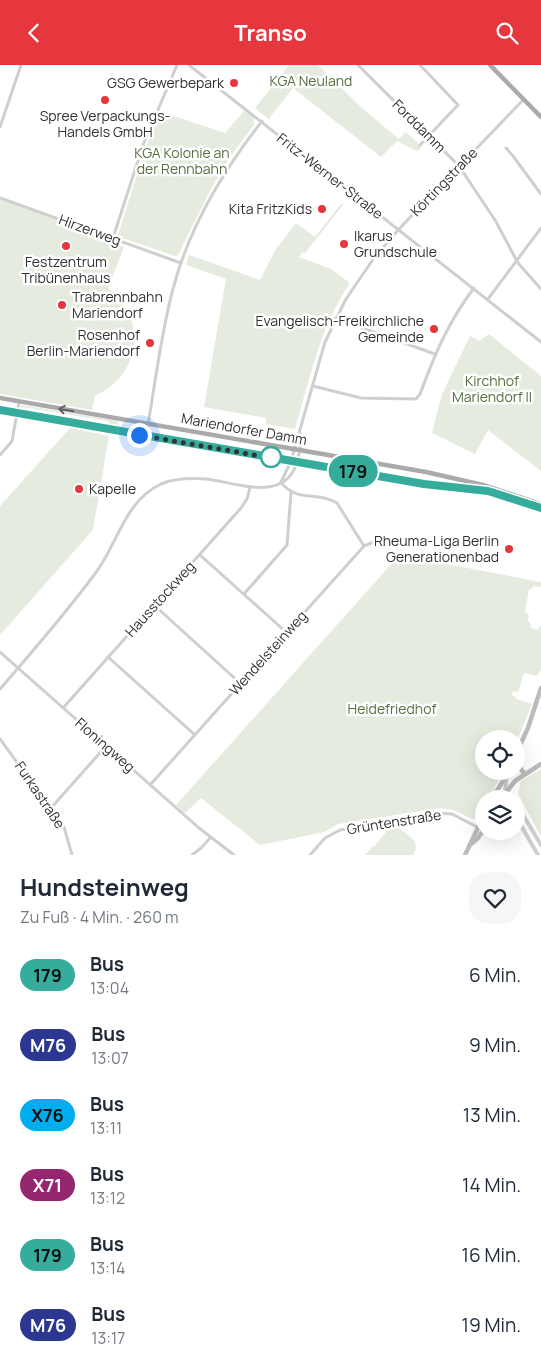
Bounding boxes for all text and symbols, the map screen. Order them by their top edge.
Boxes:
text: Transo [234,18,307,48]
icon: back [20,19,48,47]
icon: search [493,19,521,47]
park label: KGA Neuland [270,71,352,90]
place label: GSG Gewerbepark [107,73,225,92]
marker: GSG Gewerbepark [228,77,240,89]
marker: Spree Verpackungs- Handels GmbH [99,94,111,106]
street label: Forddamm [389,95,450,157]
place label: Spree Verpackungs- Handels GmbH [40,106,170,141]
street label: Fritz-Werner-Straße [273,128,387,223]
park label: KGA Kolonie an der Rennbahn [134,143,230,178]
street label: Körtingstraße [406,143,481,220]
place label: Kita FritzKids [229,199,312,218]
marker: Kita FritzKids [316,203,328,215]
street label: Hirzerweg [56,210,124,250]
place label: Ikarus Grundschule [354,226,437,261]
marker: Ikarus Grundschule [338,238,350,250]
marker: Festzentrum Tribünenhaus [60,240,72,252]
place label: Festzentrum Tribünenhaus [22,252,110,287]
place label: Trabrennbahn Mariendorf [72,287,163,322]
marker: Trabrennbahn Mariendorf [56,299,68,311]
place label: Evangelisch-Freikirchliche Gemeinde [256,311,424,346]
marker: Evangelisch-Freikirchliche Gemeinde [428,323,440,335]
place label: Rosenhof Berlin-Mariendorf [27,325,140,360]
marker: Rosenhof Berlin-Mariendorf [144,337,156,349]
park label: Kirchhof Mariendorf II [452,371,532,406]
one-way arrow [59,404,75,414]
street label: Mariendorfer Damm [180,408,309,449]
your location [127,423,152,448]
unlabelled marker [260,446,282,468]
line badge: 179 [324,455,382,487]
text: 179 [339,459,367,483]
place label: Kapelle [89,479,136,498]
marker: Kapelle [73,483,85,495]
place label: Rheuma-Liga Berlin Generationenbad [374,531,499,566]
marker: Rheuma-Liga Berlin Generationenbad [503,543,515,555]
street label: Hausstockweg [121,557,199,641]
street label: Wendelsteinweg [225,606,311,699]
park label: Heidefriedhof [348,699,436,718]
street label: Floningweg [71,713,139,776]
map controls [475,730,525,840]
button: locate [475,730,525,780]
street label: Furkastraße [11,757,70,832]
button: layers [475,790,525,840]
street label: Grüntenstraße [345,805,442,838]
text: Hundsteinweg [20,870,189,903]
button: heart [469,872,521,924]
text: Zu Fuß · 4 Min. · 260 m [20,906,179,928]
text: Bus [90,951,124,977]
text: 6 Min. [469,962,521,988]
text: 179 [33,963,62,987]
text: 13:04 [90,977,129,999]
text: Bus [91,1021,125,1047]
text: 9 Min. [469,1032,521,1058]
text: M76 [30,1033,66,1057]
text: 13:07 [91,1047,129,1069]
text: Bus [90,1091,124,1117]
text: 13 Min. [463,1102,521,1128]
text: X76 [31,1103,64,1127]
text: 13:11 [90,1117,122,1139]
text: Bus [90,1161,124,1187]
text: 14 Min. [462,1172,521,1198]
text: X71 [33,1173,62,1197]
text: 13:12 [90,1187,125,1209]
text: Bus [90,1231,124,1257]
text: 16 Min. [461,1242,521,1268]
text: 179 [33,1243,62,1267]
text: 13:14 [90,1257,126,1279]
text: Bus [91,1301,125,1327]
text: 19 Min. [461,1312,521,1338]
text: M76 [30,1313,66,1337]
text: 13:17 [91,1327,125,1349]

